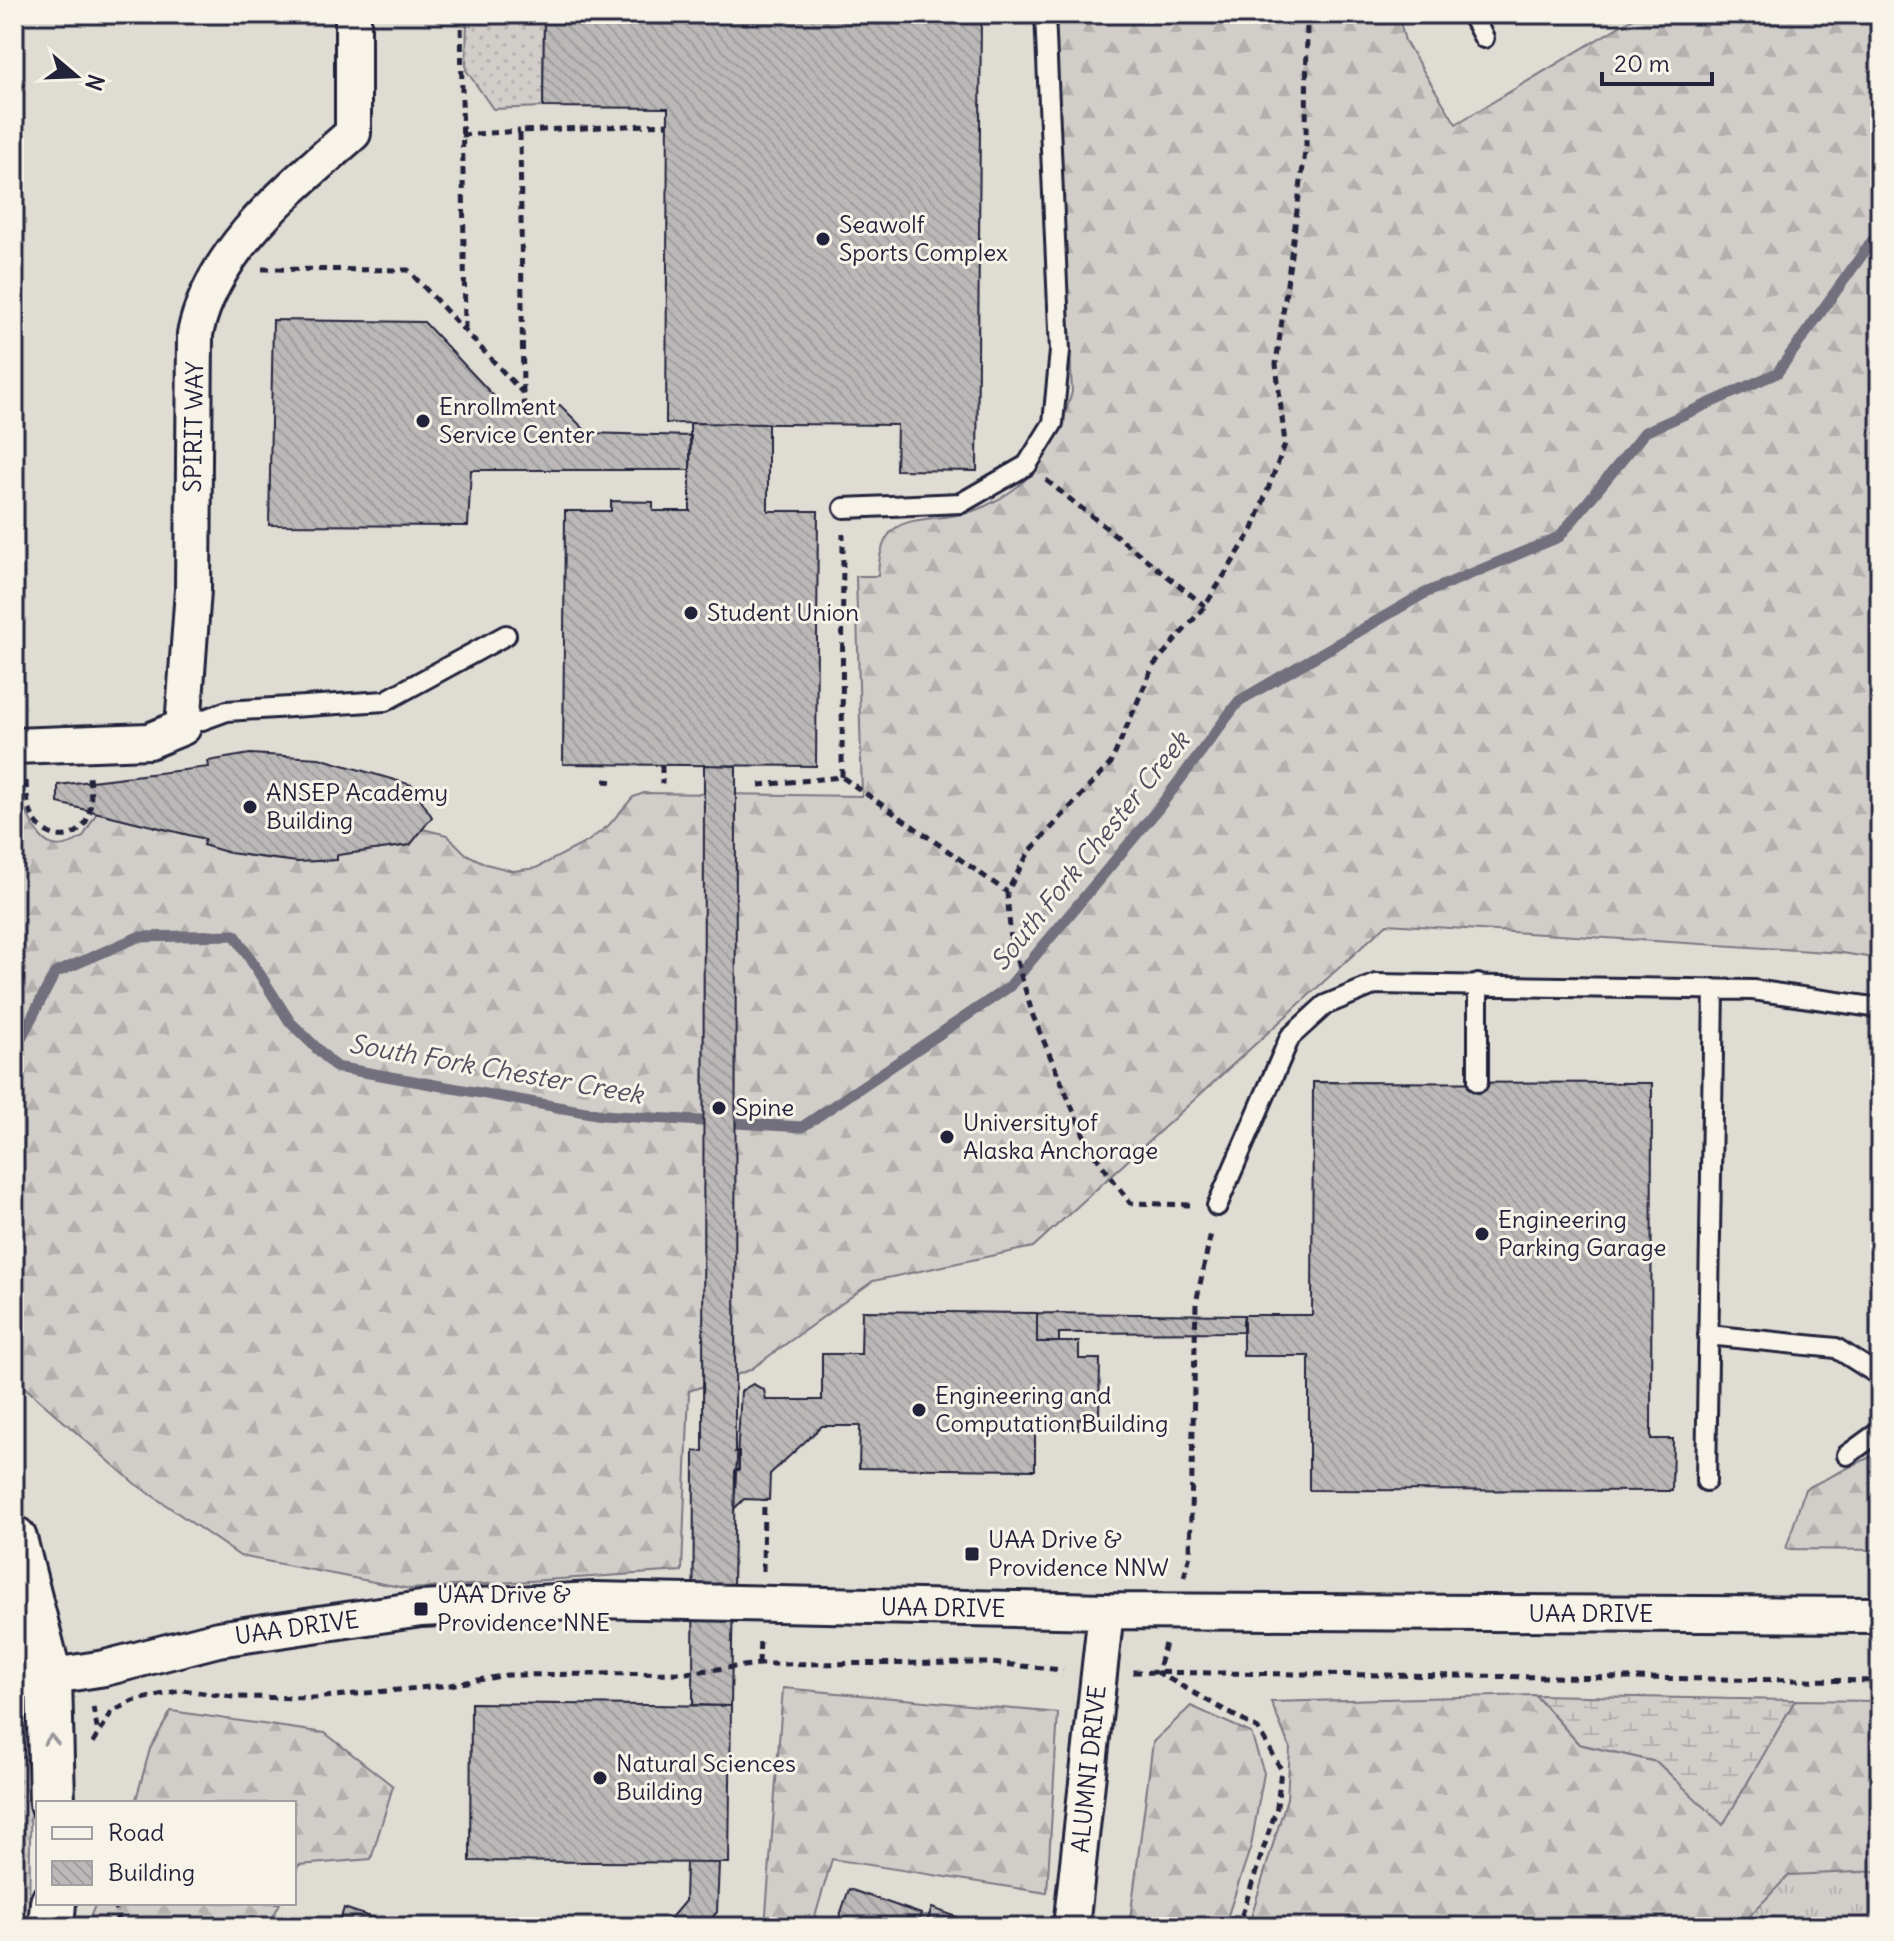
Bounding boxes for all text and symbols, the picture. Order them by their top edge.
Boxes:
north arrow [36,36,116,116]
scale bar [1602,36,1712,86]
text: 20 m [1614,48,1670,78]
text: N [79,71,111,94]
place label: Seawolf Sports Complex [839,209,1008,267]
marker: Seawolf Sports Complex [814,230,832,248]
street label: SPIRIT WAY [177,361,209,493]
place label: Enrollment Service Center [439,391,595,449]
marker: Enrollment Service Center [414,412,432,430]
place label: Student Union [707,597,859,627]
marker: Student Union [682,604,700,622]
water label: South Fork Chester Creek [983,723,1197,977]
place label: ANSEP Academy Building [266,777,448,835]
marker: ANSEP Academy Building [241,798,259,816]
water label: South Fork Chester Creek [347,1026,647,1111]
place label: Spine [735,1092,794,1122]
marker: Spine [710,1099,728,1117]
place label: University of Alaska Anchorage [963,1107,1158,1165]
marker: University of Alaska Anchorage [938,1128,956,1146]
place label: Engineering Parking Garage [1498,1204,1666,1262]
marker: Engineering Parking Garage [1473,1225,1491,1243]
place label: Engineering and Computation Building [935,1380,1168,1438]
marker: Engineering and Computation Building [910,1401,928,1419]
place label: UAA Drive & Providence NNW [988,1524,1169,1582]
marker: UAA Drive & Providence NNW [963,1545,981,1563]
place label: UAA Drive & Providence NNE [437,1579,610,1637]
street label: UAA DRIVE [880,1591,1006,1623]
street label: UAA DRIVE [1529,1598,1653,1628]
marker: UAA Drive & Providence NNE [412,1600,430,1618]
street label: UAA DRIVE [233,1603,361,1651]
street label: ALUMNI DRIVE [1064,1684,1112,1854]
one-way arrow [42,1733,59,1746]
place label: Natural Sciences Building [616,1748,796,1806]
marker: Natural Sciences Building [591,1769,609,1787]
legend [36,1801,296,1905]
text: Road [108,1817,164,1847]
text: Building [108,1857,195,1887]

